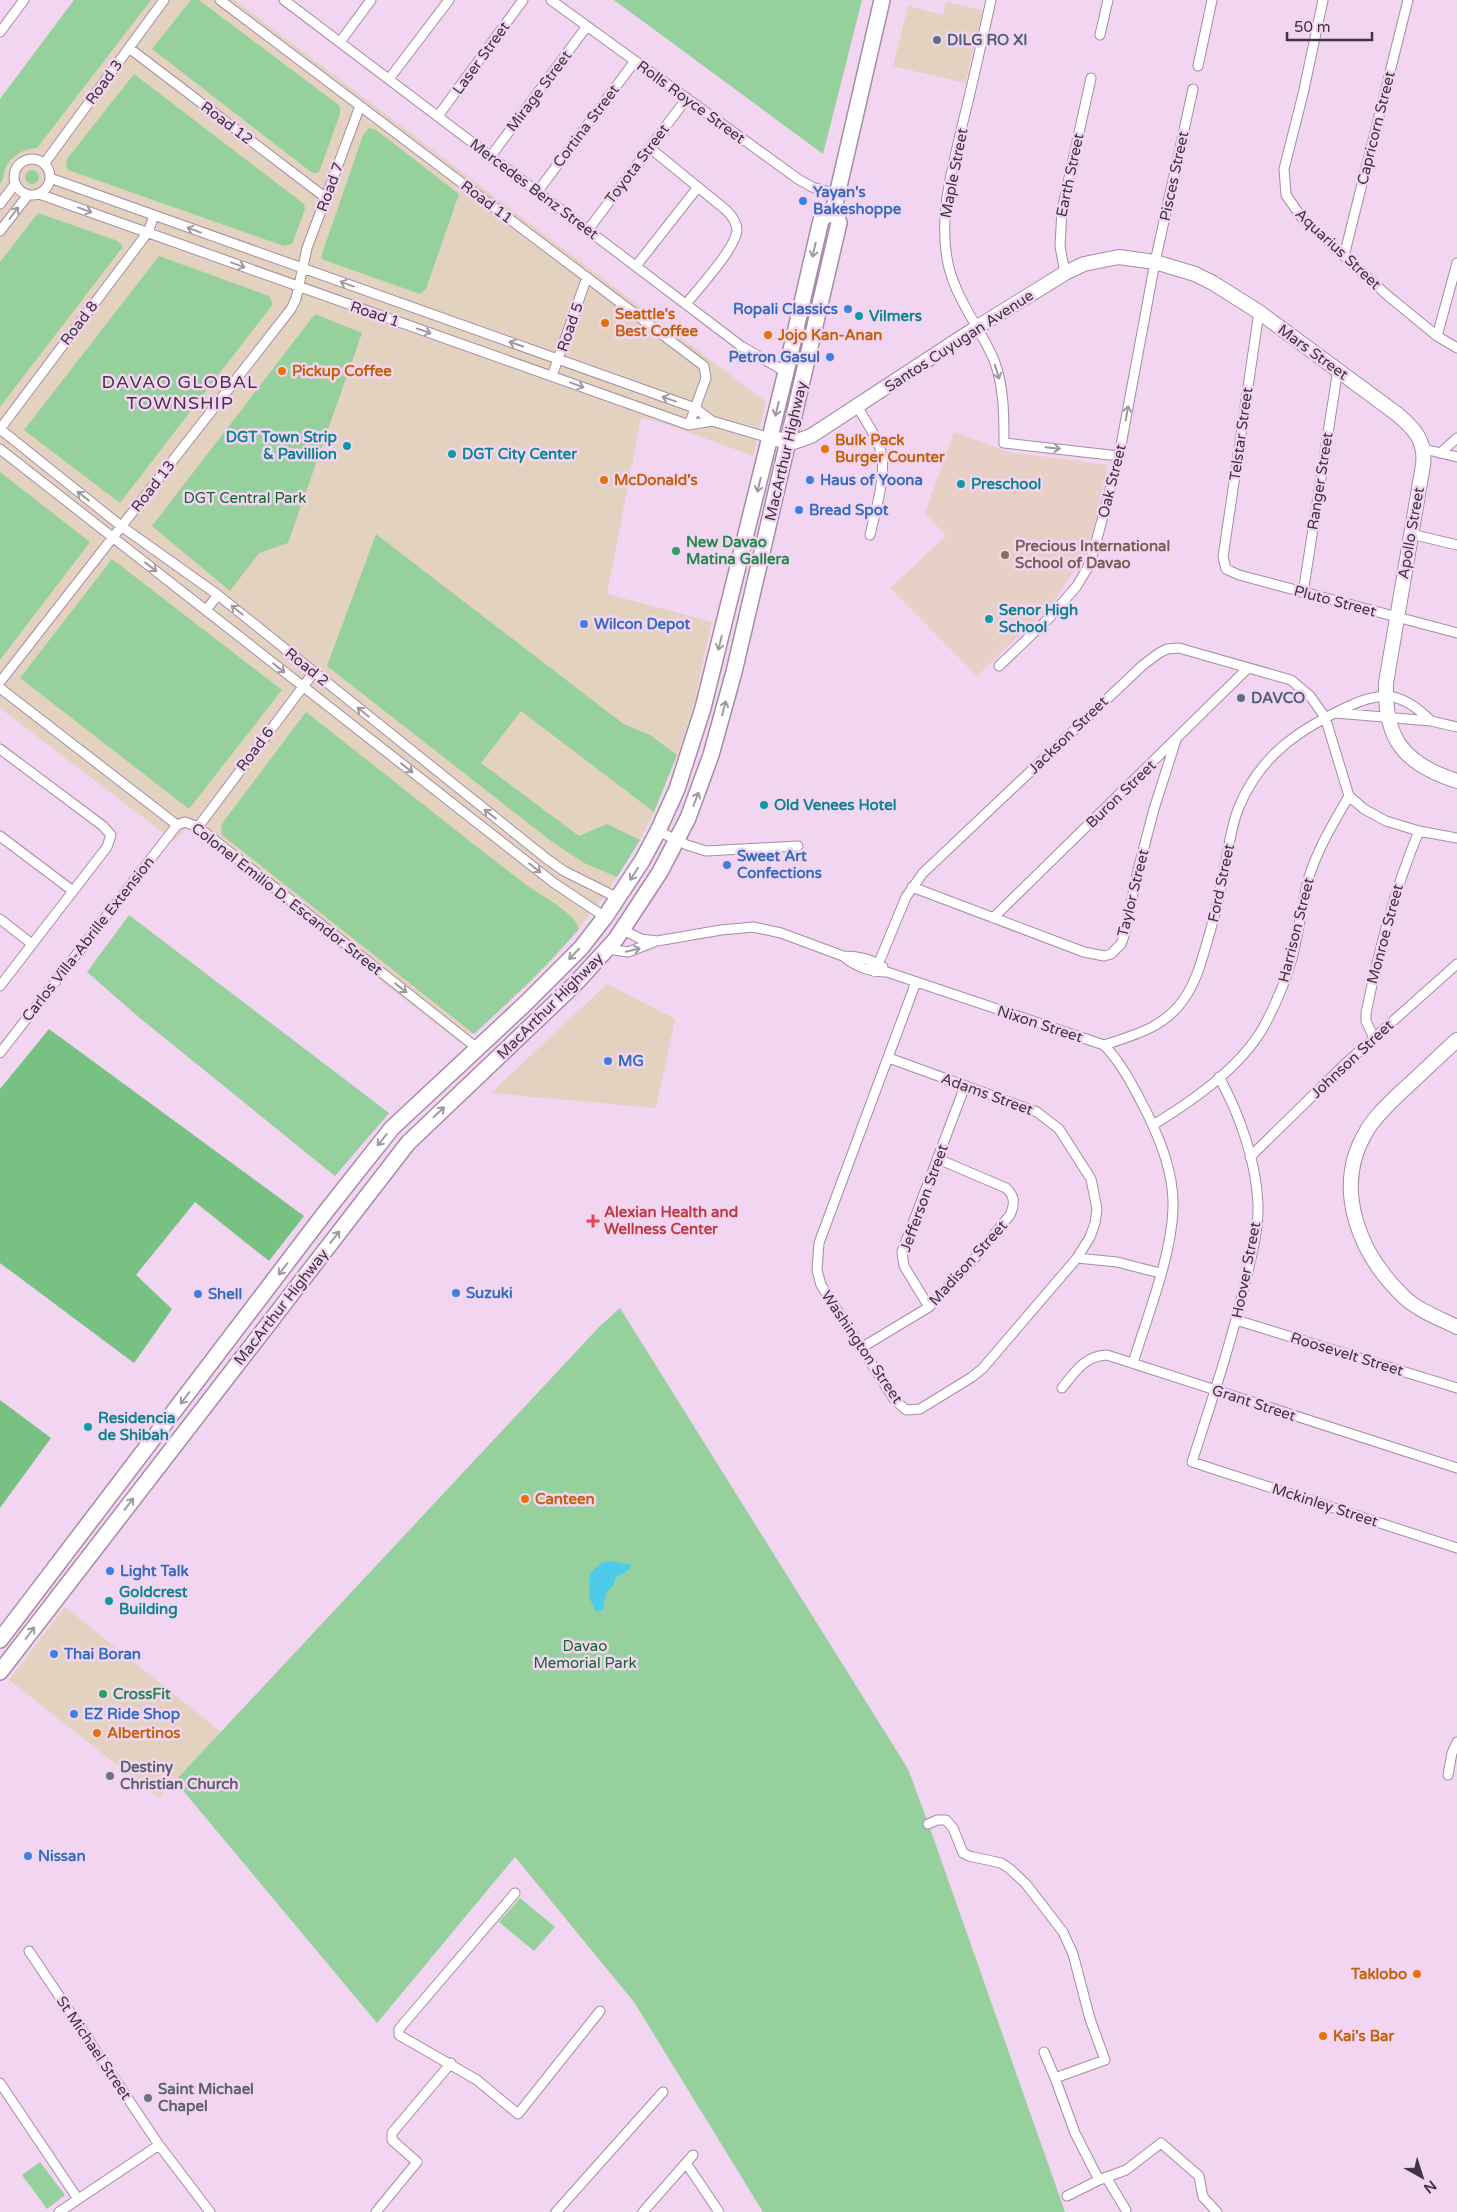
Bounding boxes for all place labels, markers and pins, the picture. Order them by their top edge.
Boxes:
place label: DILG RO XI [947,31,1028,49]
marker: DILG RO XI [931,34,943,46]
place label: Yayan's Bakeshoppe [813,183,902,219]
marker: Yayan's Bakeshoppe [797,195,809,207]
place label: Ropali Classics [733,300,838,319]
marker: Ropali Classics [842,303,854,315]
place label: Seattle's Best Coffee [615,305,698,340]
place label: Vilmers [869,307,922,325]
marker: Vilmers [853,310,865,322]
marker: Seattle's Best Coffee [599,317,611,329]
place label: Jojo Kan-Anan [777,326,882,345]
marker: Jojo Kan-Anan [762,329,774,341]
place label: Petron Gasul [728,348,820,366]
marker: Petron Gasul [824,351,836,363]
place label: Pickup Coffee [292,362,392,381]
marker: Pickup Coffee [276,365,288,377]
place label: DGT Town Strip & Pavillion [226,428,338,463]
place label: Bulk Pack Burger Counter [835,431,945,467]
marker: DGT Town Strip & Pavillion [341,440,353,452]
marker: Bulk Pack Burger Counter [819,443,831,455]
place label: DGT City Center [462,445,577,464]
marker: DGT City Center [446,448,458,460]
place label: McDonald's [614,471,698,489]
place label: Haus of Yoona [820,471,923,489]
marker: McDonald's [598,474,610,486]
marker: Haus of Yoona [804,474,816,486]
place label: Preschool [971,475,1041,493]
marker: Preschool [955,478,967,490]
place label: Bread Spot [809,501,889,520]
marker: Bread Spot [793,504,805,516]
place label: New Davao Matina Gallera [686,533,790,568]
place label: Precious International School of Davao [1015,537,1170,572]
marker: New Davao Matina Gallera [670,545,682,557]
marker: Precious International School of Davao [999,549,1011,561]
place label: Senor High School [999,601,1078,636]
marker: Senor High School [983,613,995,625]
place label: Wilcon Depot [594,615,691,634]
marker: Wilcon Depot [578,618,590,630]
place label: DAVCO [1251,689,1305,707]
marker: DAVCO [1235,692,1247,704]
place label: Old Venees Hotel [774,796,896,814]
marker: Old Venees Hotel [758,799,770,811]
place label: Sweet Art Confections [737,847,822,882]
marker: Sweet Art Confections [721,859,733,871]
place label: MG [618,1052,644,1070]
marker: MG [602,1055,614,1067]
place label: Alexian Health and Wellness Center [604,1203,738,1238]
marker: Alexian Health and Wellness Center [586,1214,600,1228]
place label: Suzuki [466,1284,513,1302]
place label: Shell [208,1285,242,1303]
marker: Suzuki [450,1287,462,1299]
marker: Shell [192,1288,204,1300]
place label: Residencia de Shibah [98,1409,175,1444]
marker: Residencia de Shibah [82,1421,94,1433]
place label: Canteen [535,1490,595,1508]
marker: Canteen [519,1493,531,1505]
place label: Light Talk [120,1562,189,1581]
marker: Light Talk [104,1565,116,1577]
place label: Goldcrest Building [119,1583,188,1619]
marker: Goldcrest Building [103,1595,115,1607]
place label: Thai Boran [63,1645,141,1663]
marker: Thai Boran [48,1648,60,1660]
place label: CrossFit [113,1685,171,1703]
marker: CrossFit [97,1688,109,1700]
place label: EZ Ride Shop [84,1705,181,1724]
marker: EZ Ride Shop [68,1708,80,1720]
place label: Albertinos [107,1724,180,1742]
marker: Albertinos [91,1727,103,1739]
place label: Destiny Christian Church [120,1758,238,1793]
marker: Destiny Christian Church [104,1770,116,1782]
place label: Nissan [38,1847,86,1865]
marker: Nissan [22,1850,34,1862]
place label: Taklobo [1350,1965,1407,1983]
marker: Taklobo [1411,1968,1423,1980]
place label: Kai's Bar [1333,2027,1394,2045]
marker: Kai's Bar [1317,2030,1329,2042]
place label: Saint Michael Chapel [158,2080,254,2116]
marker: Saint Michael Chapel [142,2092,154,2104]

